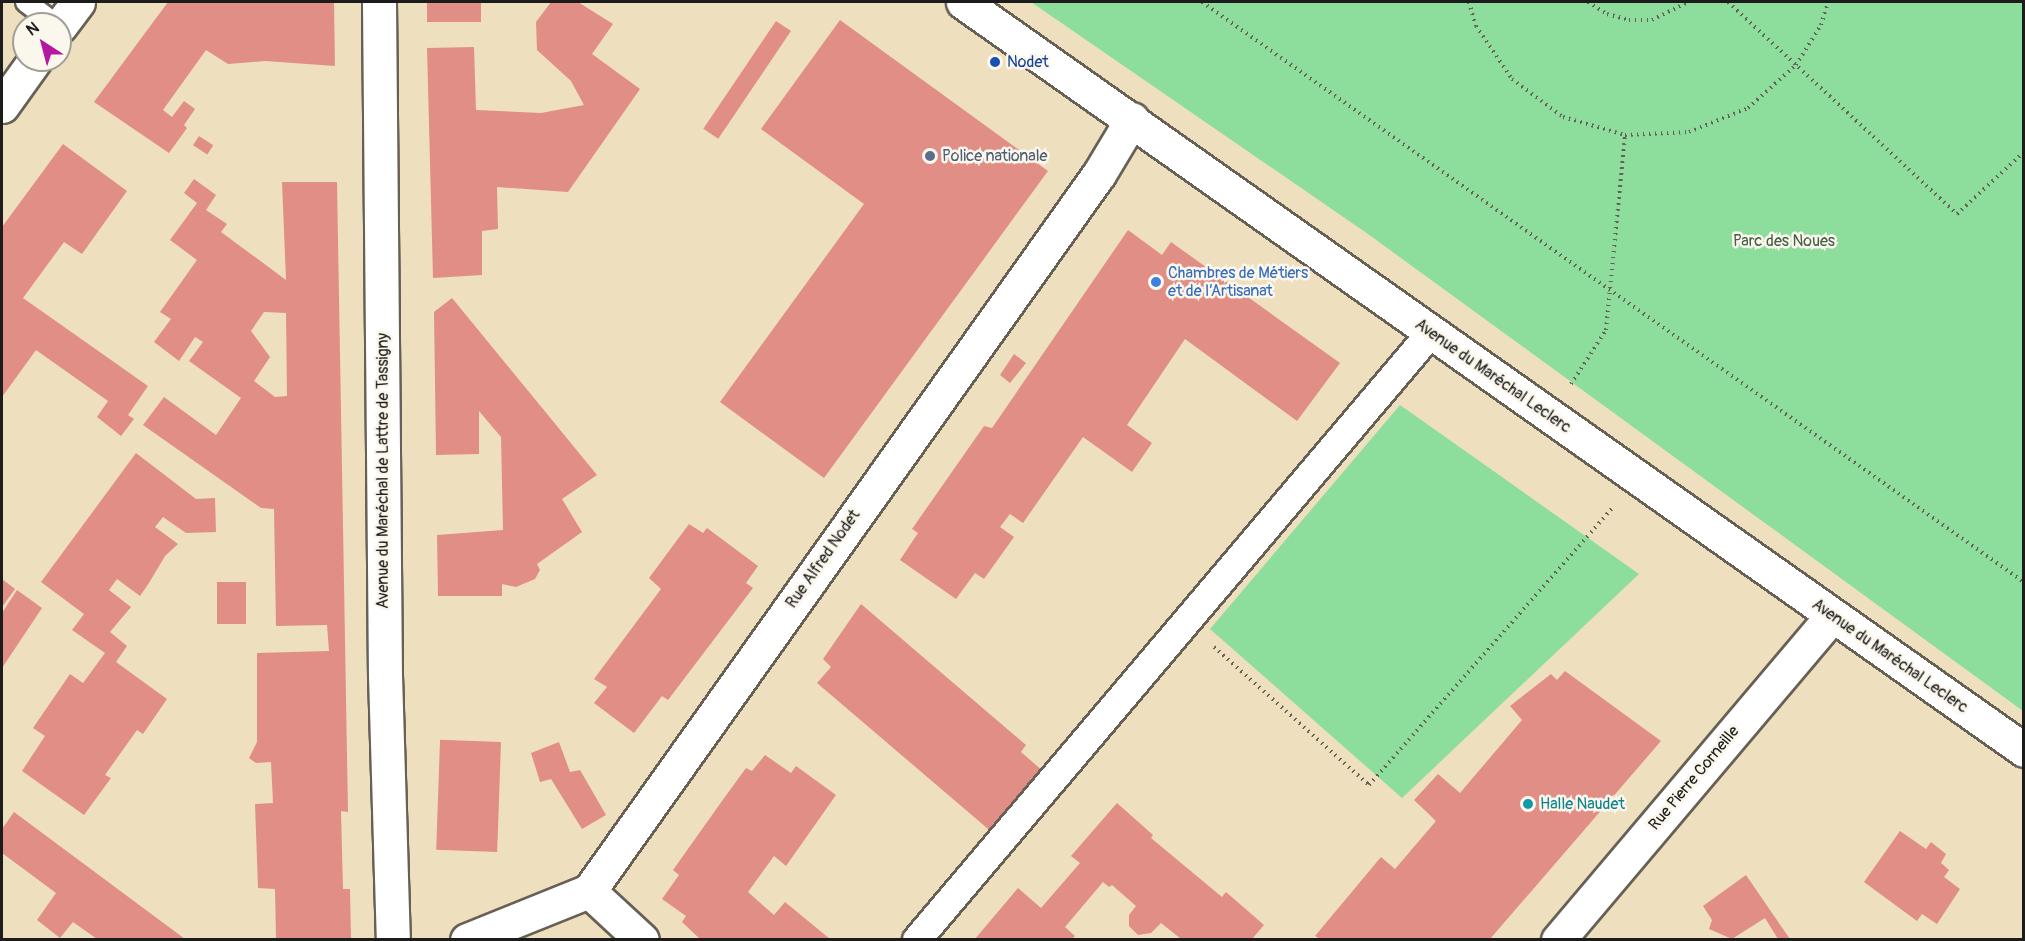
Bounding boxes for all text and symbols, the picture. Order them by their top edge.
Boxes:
north arrow [12,12,72,72]
text: N [22,18,43,40]
place label: Nodet [1007,52,1049,72]
marker: Nodet [988,55,1002,69]
place label: Police nationale [942,146,1048,166]
marker: Police nationale [923,149,937,163]
park label: Parc des Noues [1733,231,1835,251]
place label: Chambres de Métiers et de l’Artisanat [1168,263,1308,301]
marker: Chambres de Métiers et de l’Artisanat [1149,275,1163,289]
street label: Avenue du Maréchal Leclerc [1411,315,1575,437]
street label: Avenue du Maréchal de Lattre de Tassigny [373,333,393,609]
street label: Rue Alfred Nodet [782,506,864,612]
street label: Avenue du Maréchal Leclerc [1808,595,1972,717]
street label: Rue Pierre Corneille [1645,722,1743,834]
place label: Halle Naudet [1540,794,1625,814]
marker: Halle Naudet [1521,797,1535,811]

